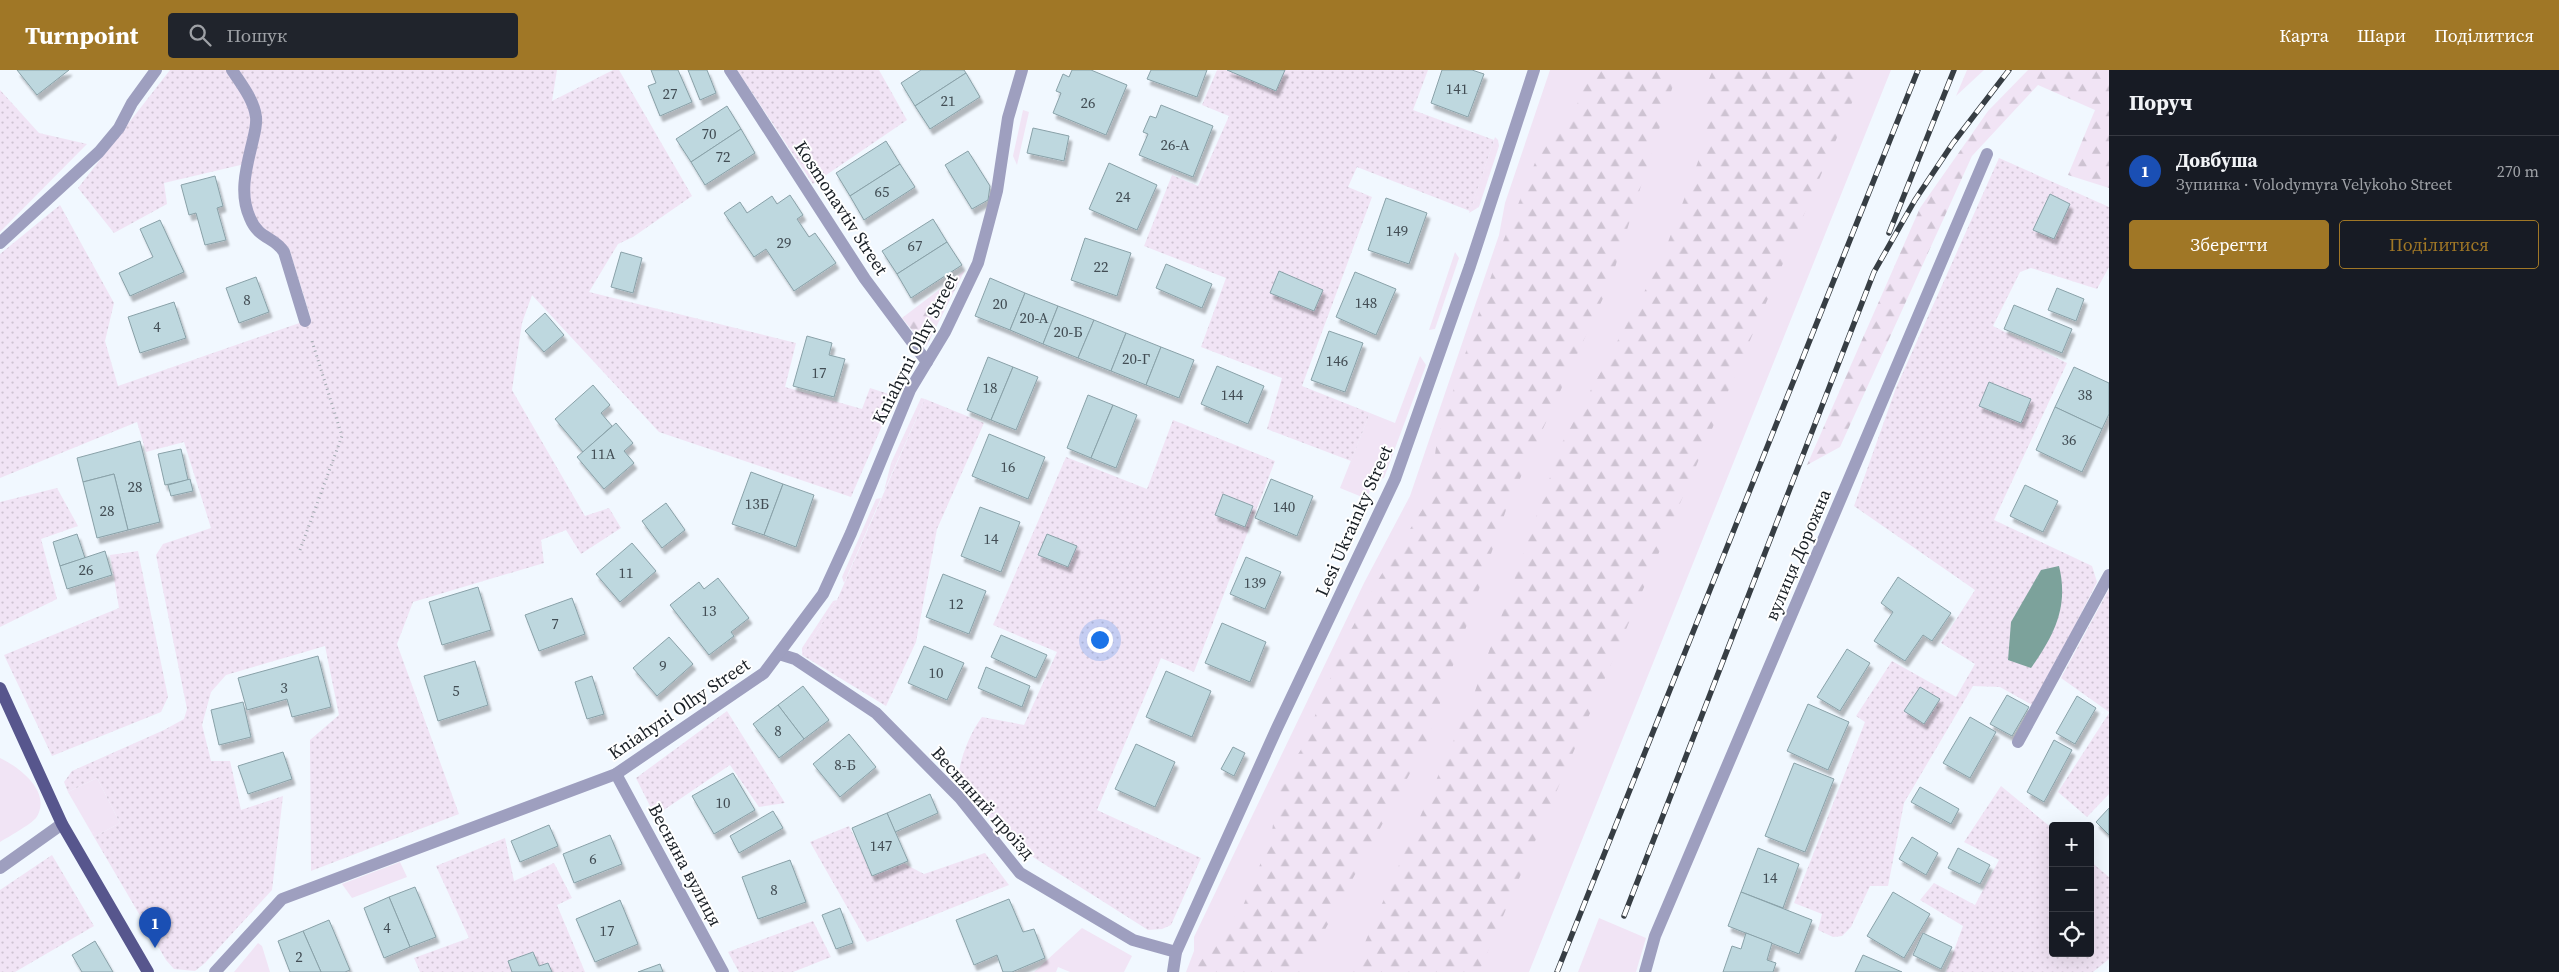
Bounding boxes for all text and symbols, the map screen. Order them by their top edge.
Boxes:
search box [168,13,518,58]
text: Turnpoint [25,19,138,52]
icon: search [186,21,214,49]
text: Пошук [226,22,287,48]
text: Карта [2279,23,2329,48]
text: Шари [2357,23,2406,48]
text: Поділитися [2434,23,2534,48]
house number: 141 [1446,78,1468,99]
house number: 27 [662,83,678,104]
text: Поруч [2129,88,2192,117]
house number: 21 [940,90,956,111]
house number: 26 [1080,92,1096,113]
house number: 70 [701,123,717,144]
house number: 26-А [1160,134,1190,155]
street label: Kosmonavtiv Street [789,136,894,280]
house number: 72 [715,146,731,167]
text: Довбуша [2176,147,2258,173]
text: 1 [2141,160,2149,182]
text: 270 m [2497,160,2539,182]
text: Зупинка · Volodymyra Velykoho Street [2176,173,2452,195]
house number: 65 [874,181,890,202]
house number: 24 [1115,186,1131,207]
house number: 149 [1386,220,1408,241]
button: Зберегти [2129,220,2329,269]
button: Поділитися [2339,220,2539,269]
house number: 29 [776,232,792,253]
house number: 67 [907,235,923,256]
house number: 22 [1093,256,1109,277]
street label: Kniahyni Olhy Street [866,269,963,428]
house number: 8 [243,289,251,310]
house number: 148 [1355,292,1377,313]
house number: 20 [992,293,1008,314]
house number: 20-А [1019,307,1049,328]
house number: 4 [153,316,161,337]
house number: 20-Б [1054,321,1082,342]
house number: 20-Г [1122,348,1150,369]
house number: 146 [1326,350,1348,371]
house number: 17 [811,362,827,383]
house number: 18 [982,377,998,398]
house number: 144 [1221,384,1244,405]
house number: 38 [2077,384,2093,405]
house number: 36 [2061,429,2077,450]
street label: Lesi Ukrainky Street [1309,441,1398,600]
house number: 11А [591,443,616,464]
house number: 16 [1000,456,1016,477]
house number: 28 [127,476,143,497]
street label: вулиця Дорожна [1759,484,1837,624]
house number: 13Б [745,493,769,514]
house number: 140 [1273,496,1295,517]
house number: 28 [99,500,115,521]
house number: 14 [983,528,999,549]
house number: 26 [78,559,94,580]
house number: 11 [618,562,634,583]
house number: 139 [1244,572,1266,593]
house number: 12 [948,593,964,614]
house number: 13 [701,600,717,621]
house number: 7 [551,613,559,634]
your location [1087,627,1113,653]
street label: Kniahyni Olhy Street [603,652,755,765]
house number: 9 [659,655,667,676]
house number: 10 [928,662,944,683]
house number: 3 [280,677,288,698]
house number: 5 [452,680,460,701]
house number: 8 [774,720,782,741]
street label: Весняний проїзд [926,741,1041,864]
house number: 8-Б [834,754,856,775]
house number: 10 [715,792,731,813]
street label: Весняна вулиця [643,799,728,930]
map controls [2049,822,2094,957]
button: + [2049,822,2094,867]
house number: 147 [870,835,892,856]
house number: 6 [589,848,597,869]
house number: 14 [1762,867,1778,888]
button: − [2049,867,2094,912]
house number: 8 [770,879,778,900]
pin: 1 [139,907,171,948]
button: locate [2049,912,2094,957]
house number: 4 [383,917,391,938]
house number: 17 [599,920,615,941]
house number: 2 [295,946,303,967]

